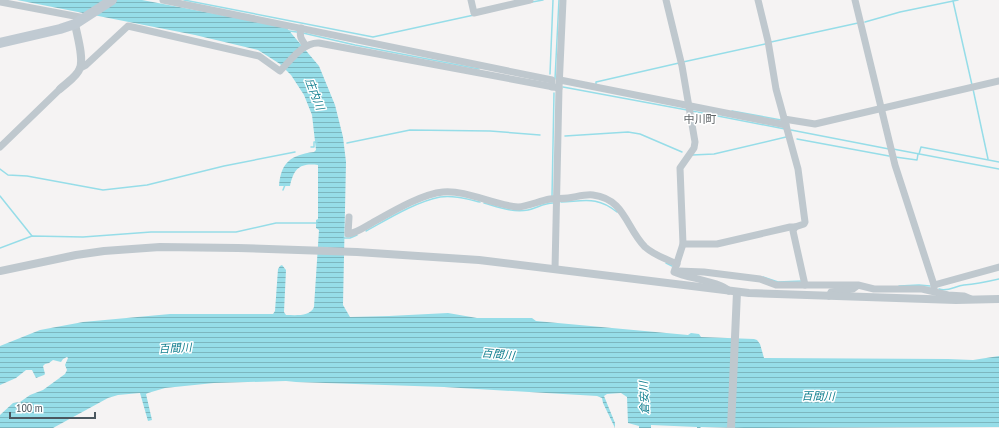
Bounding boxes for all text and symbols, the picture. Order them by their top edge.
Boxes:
water label: 庄内川 [303,76,328,113]
district label: 中川町 [684,112,717,126]
water label: 百間川 [158,340,193,356]
water label: 百間川 [481,346,516,362]
water label: 倉安川 [636,380,652,415]
water label: 百間川 [801,389,836,403]
scale bar [10,394,95,420]
text: 100 m [16,400,43,415]

